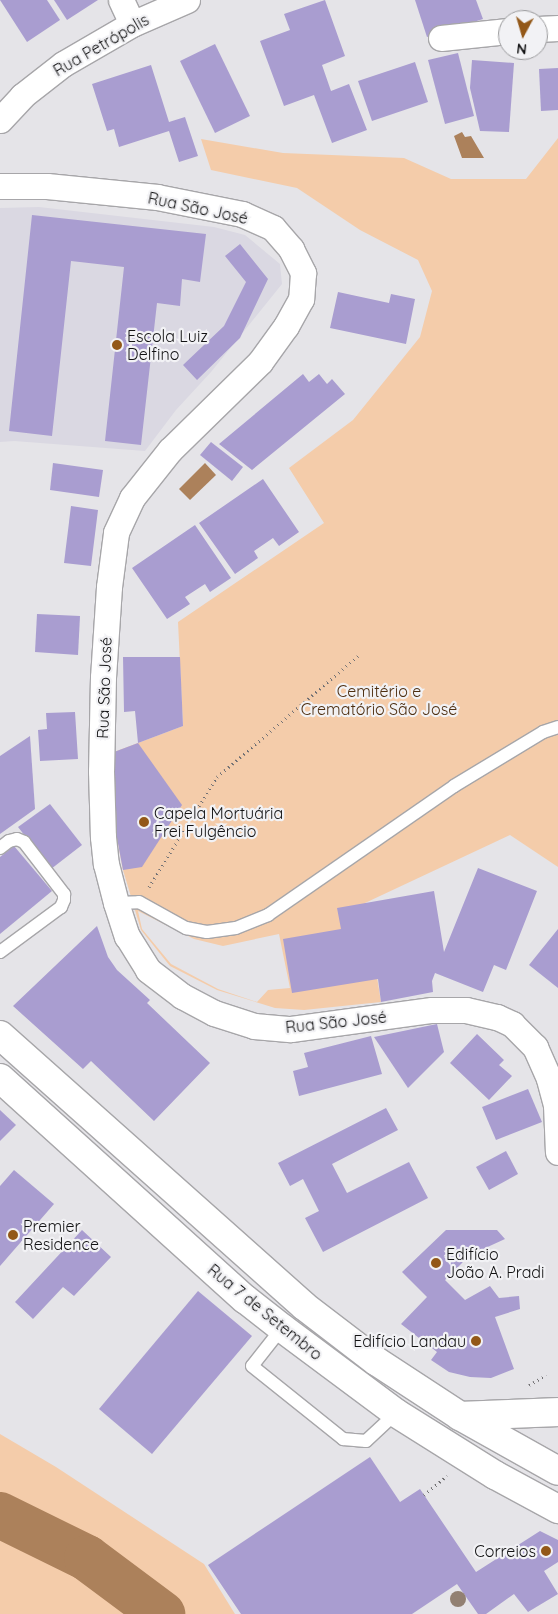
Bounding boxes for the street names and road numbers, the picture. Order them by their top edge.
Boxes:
street label: Rua Petrópolis [50,10,152,80]
street label: Rua São José [146,188,250,228]
street label: Rua São José [93,637,115,739]
street label: Rua São José [284,1007,388,1037]
street label: Rua 7 de Setembro [204,1260,326,1364]

